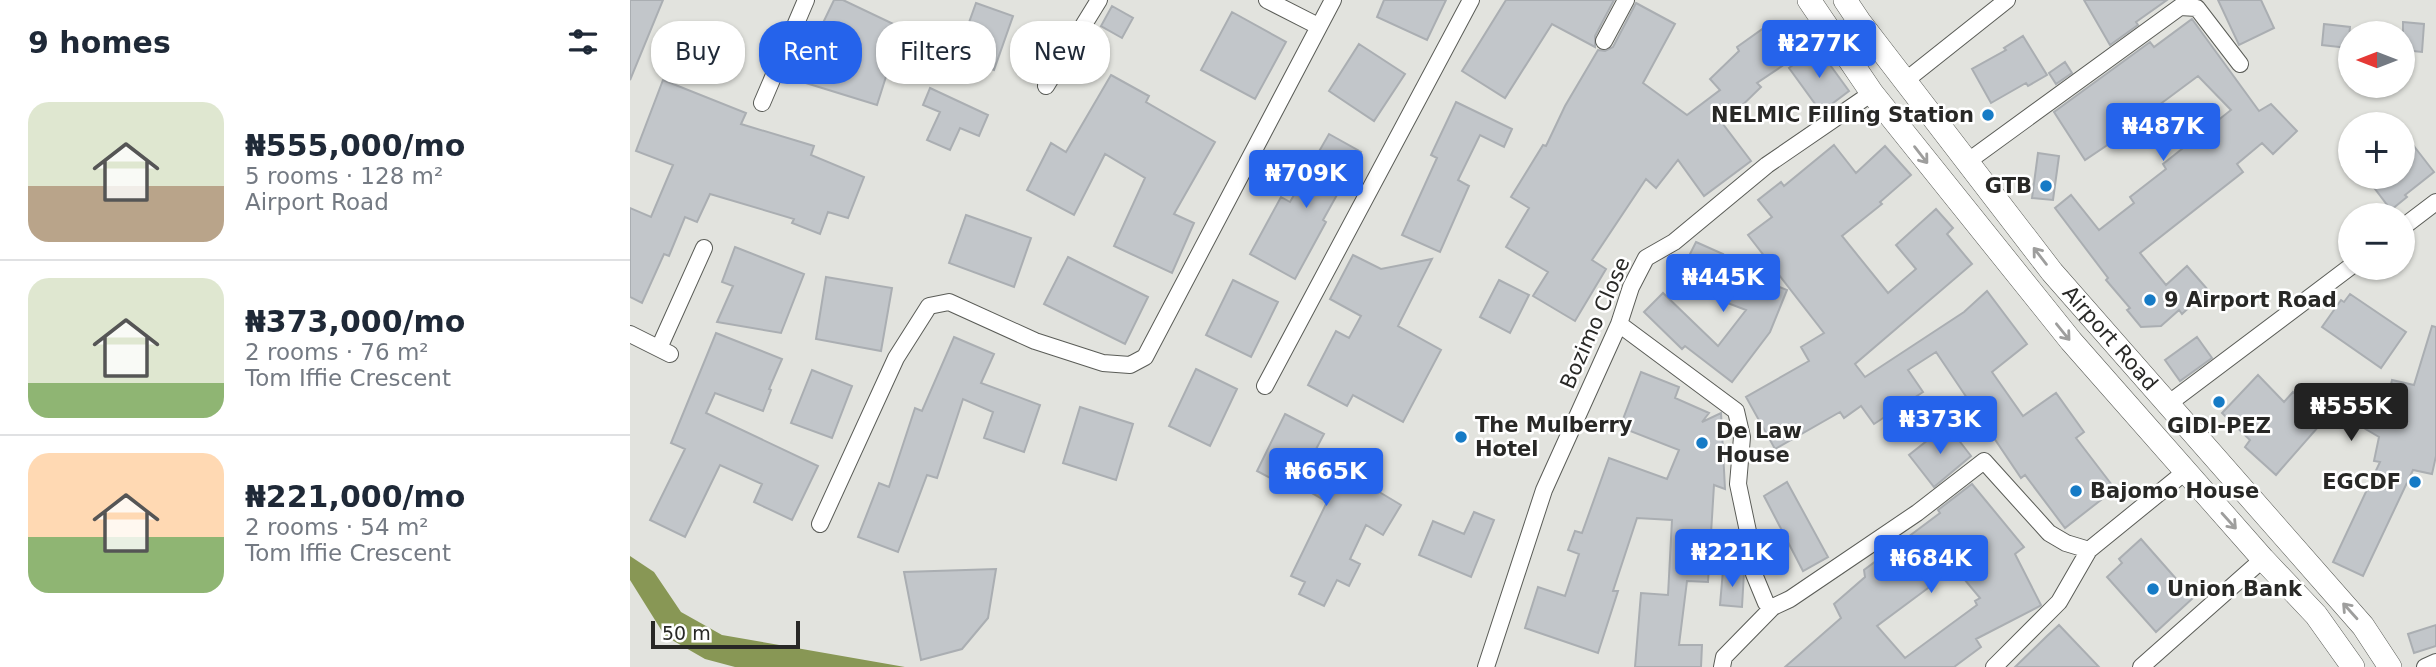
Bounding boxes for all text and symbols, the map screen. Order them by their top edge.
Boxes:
pin: ₦277K [1770,20,1868,80]
chip: Buy [651,21,745,84]
chip: Rent [759,21,862,84]
chip: Filters [876,21,996,84]
chip: New [1010,21,1110,84]
north arrow [2338,21,2415,98]
map controls [2338,21,2415,280]
icon: filters [564,23,602,61]
text: 9 homes [28,25,171,60]
text: ₦277K [1778,30,1860,56]
place label: NELMIC Filling Station [1711,103,1974,127]
pin: ₦487K [2114,104,2212,163]
marker: NELMIC Filling Station [1980,107,1996,123]
button: + [2338,112,2415,189]
text: ₦487K [2122,113,2204,139]
text: ₦555,000/mo [245,128,465,163]
icon: home [84,130,168,214]
one-way arrow [1913,145,1928,163]
pin: ₦709K [1257,150,1355,210]
text: ₦709K [1265,160,1347,186]
text: 5 rooms · 128 m² [245,163,443,189]
place label: GTB [1985,174,2032,198]
marker: GTB [2038,178,2054,194]
text: Airport Road [245,189,389,215]
button: − [2338,203,2415,280]
one-way arrow [2032,247,2047,265]
street label: Bozimo Close [1555,254,1635,392]
pin: ₦445K [1674,254,1772,314]
text: ₦445K [1682,264,1764,290]
street label: Airport Road [2058,281,2163,395]
place label: 9 Airport Road [2164,288,2337,312]
marker: 9 Airport Road [2142,292,2158,308]
text: ₦373,000/mo [245,304,465,339]
icon: home [84,306,168,390]
one-way arrow [2055,322,2071,340]
text: 2 rooms · 76 m² [245,339,429,365]
text: Tom Iffie Crescent [245,365,451,391]
pin: ₦555K [2302,384,2400,443]
text: ₦555K [2310,393,2392,419]
marker: GIDI-PEZ [2211,394,2227,410]
pin: ₦373K [1891,396,1989,456]
text: ₦373K [1899,406,1981,432]
place label: The Mulberry Hotel [1475,413,1633,461]
place label: GIDI-PEZ [2167,414,2271,438]
place label: De Law House [1716,419,1802,467]
marker: The Mulberry Hotel [1453,429,1469,445]
marker: De Law House [1694,435,1710,451]
pin: ₦665K [1277,448,1375,508]
text: ₦665K [1285,458,1367,484]
place label: EGCDF [2322,470,2401,494]
marker: EGCDF [2407,474,2423,490]
text: ₦221,000/mo [245,479,465,514]
place label: Bajomo House [2090,479,2259,503]
icon: home [84,481,168,565]
marker: Bajomo House [2068,483,2084,499]
one-way arrow [2221,512,2237,530]
text: 2 rooms · 54 m² [245,514,429,540]
pin: ₦221K [1683,530,1781,589]
pin: ₦684K [1882,536,1980,595]
text: ₦221K [1691,539,1773,565]
text: Tom Iffie Crescent [245,540,451,566]
text: ₦684K [1890,545,1972,571]
place label: Union Bank [2167,577,2303,601]
marker: Union Bank [2145,581,2161,597]
one-way arrow [2342,603,2359,620]
scale bar [651,618,800,650]
text: 50 m [662,622,711,644]

